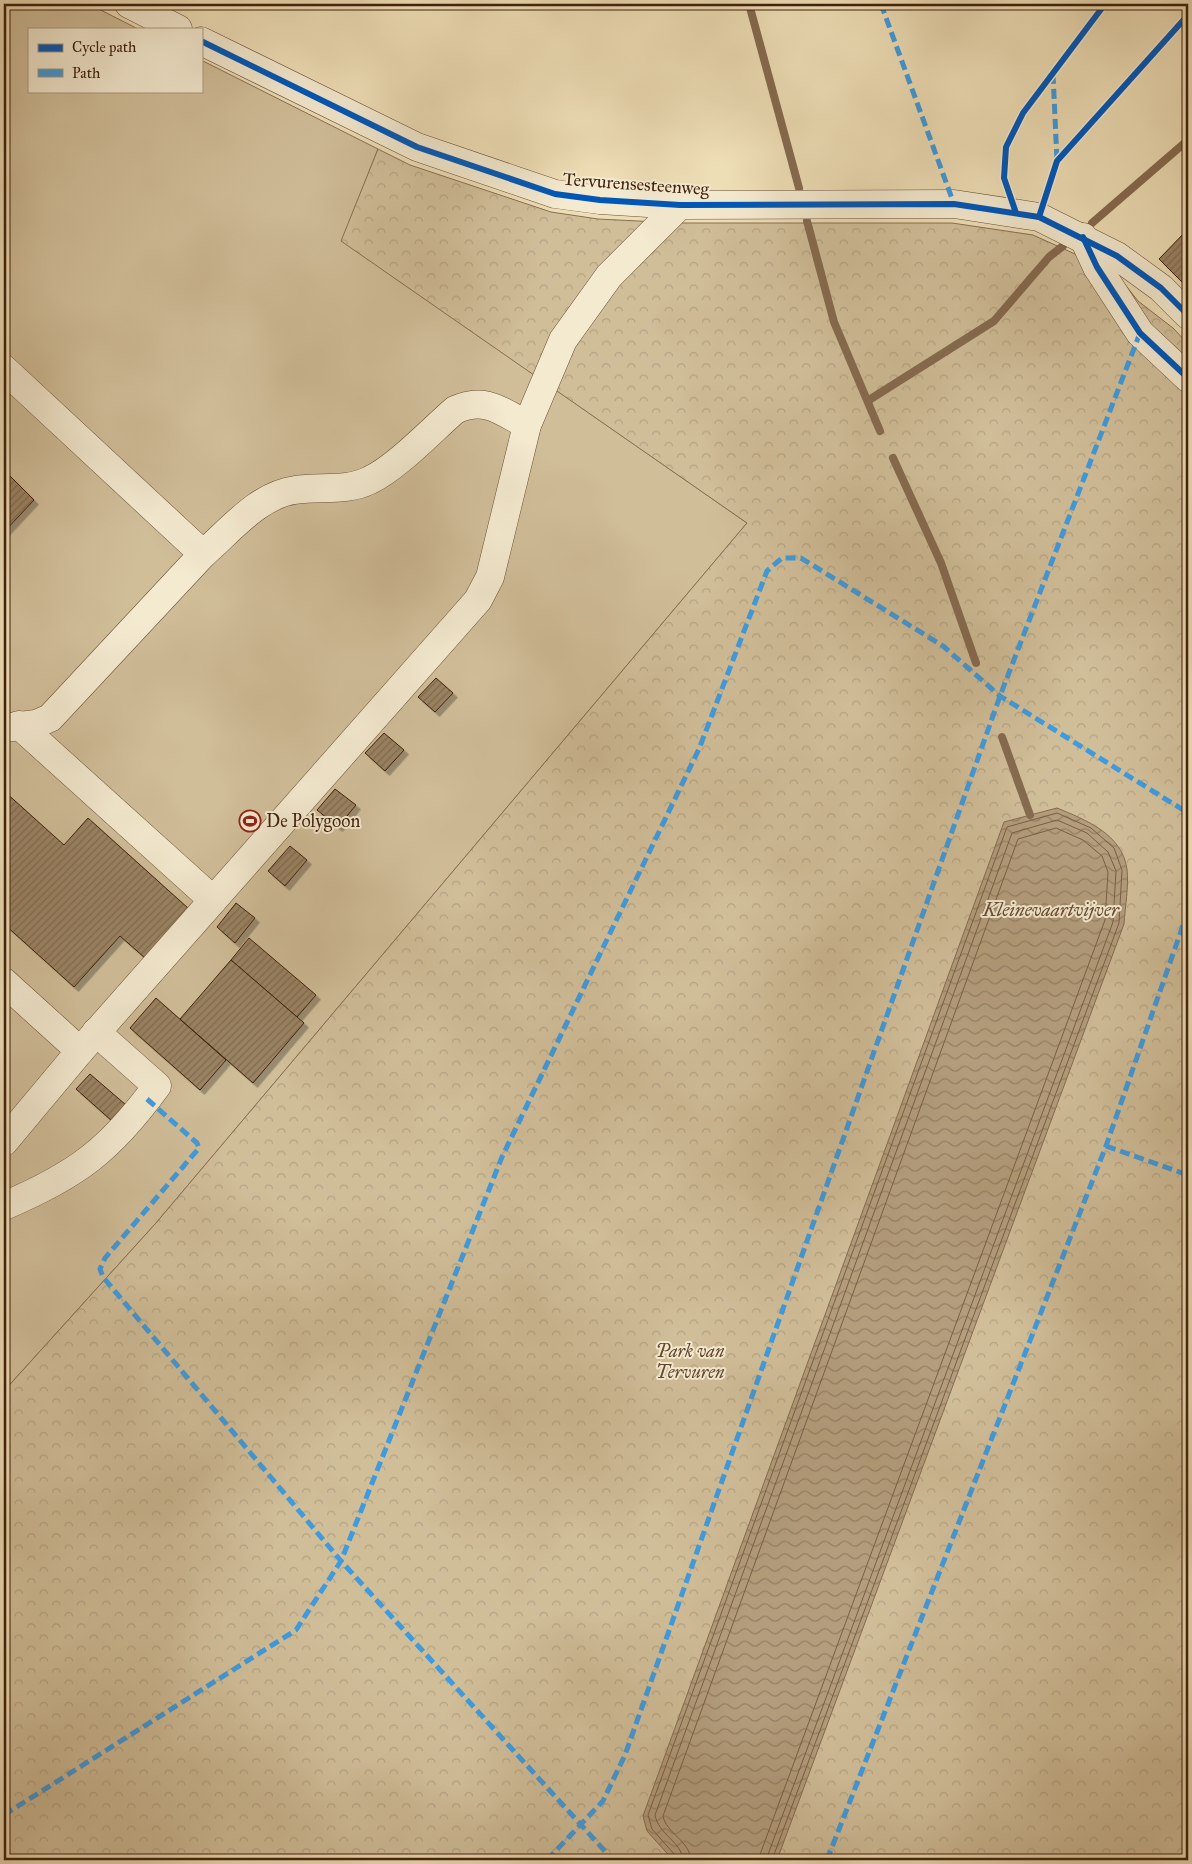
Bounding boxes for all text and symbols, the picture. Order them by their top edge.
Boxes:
legend [28,28,202,92]
text: Cycle path [72,38,137,56]
text: Path [72,64,101,82]
street label: Tervurensesteenweg [562,168,710,201]
sports icon: De Polygoon [238,809,262,833]
place label: De Polygoon [266,810,360,833]
water label: Kleinevaartvijver [982,898,1120,921]
park label: Park van Tervuren [656,1340,725,1383]

